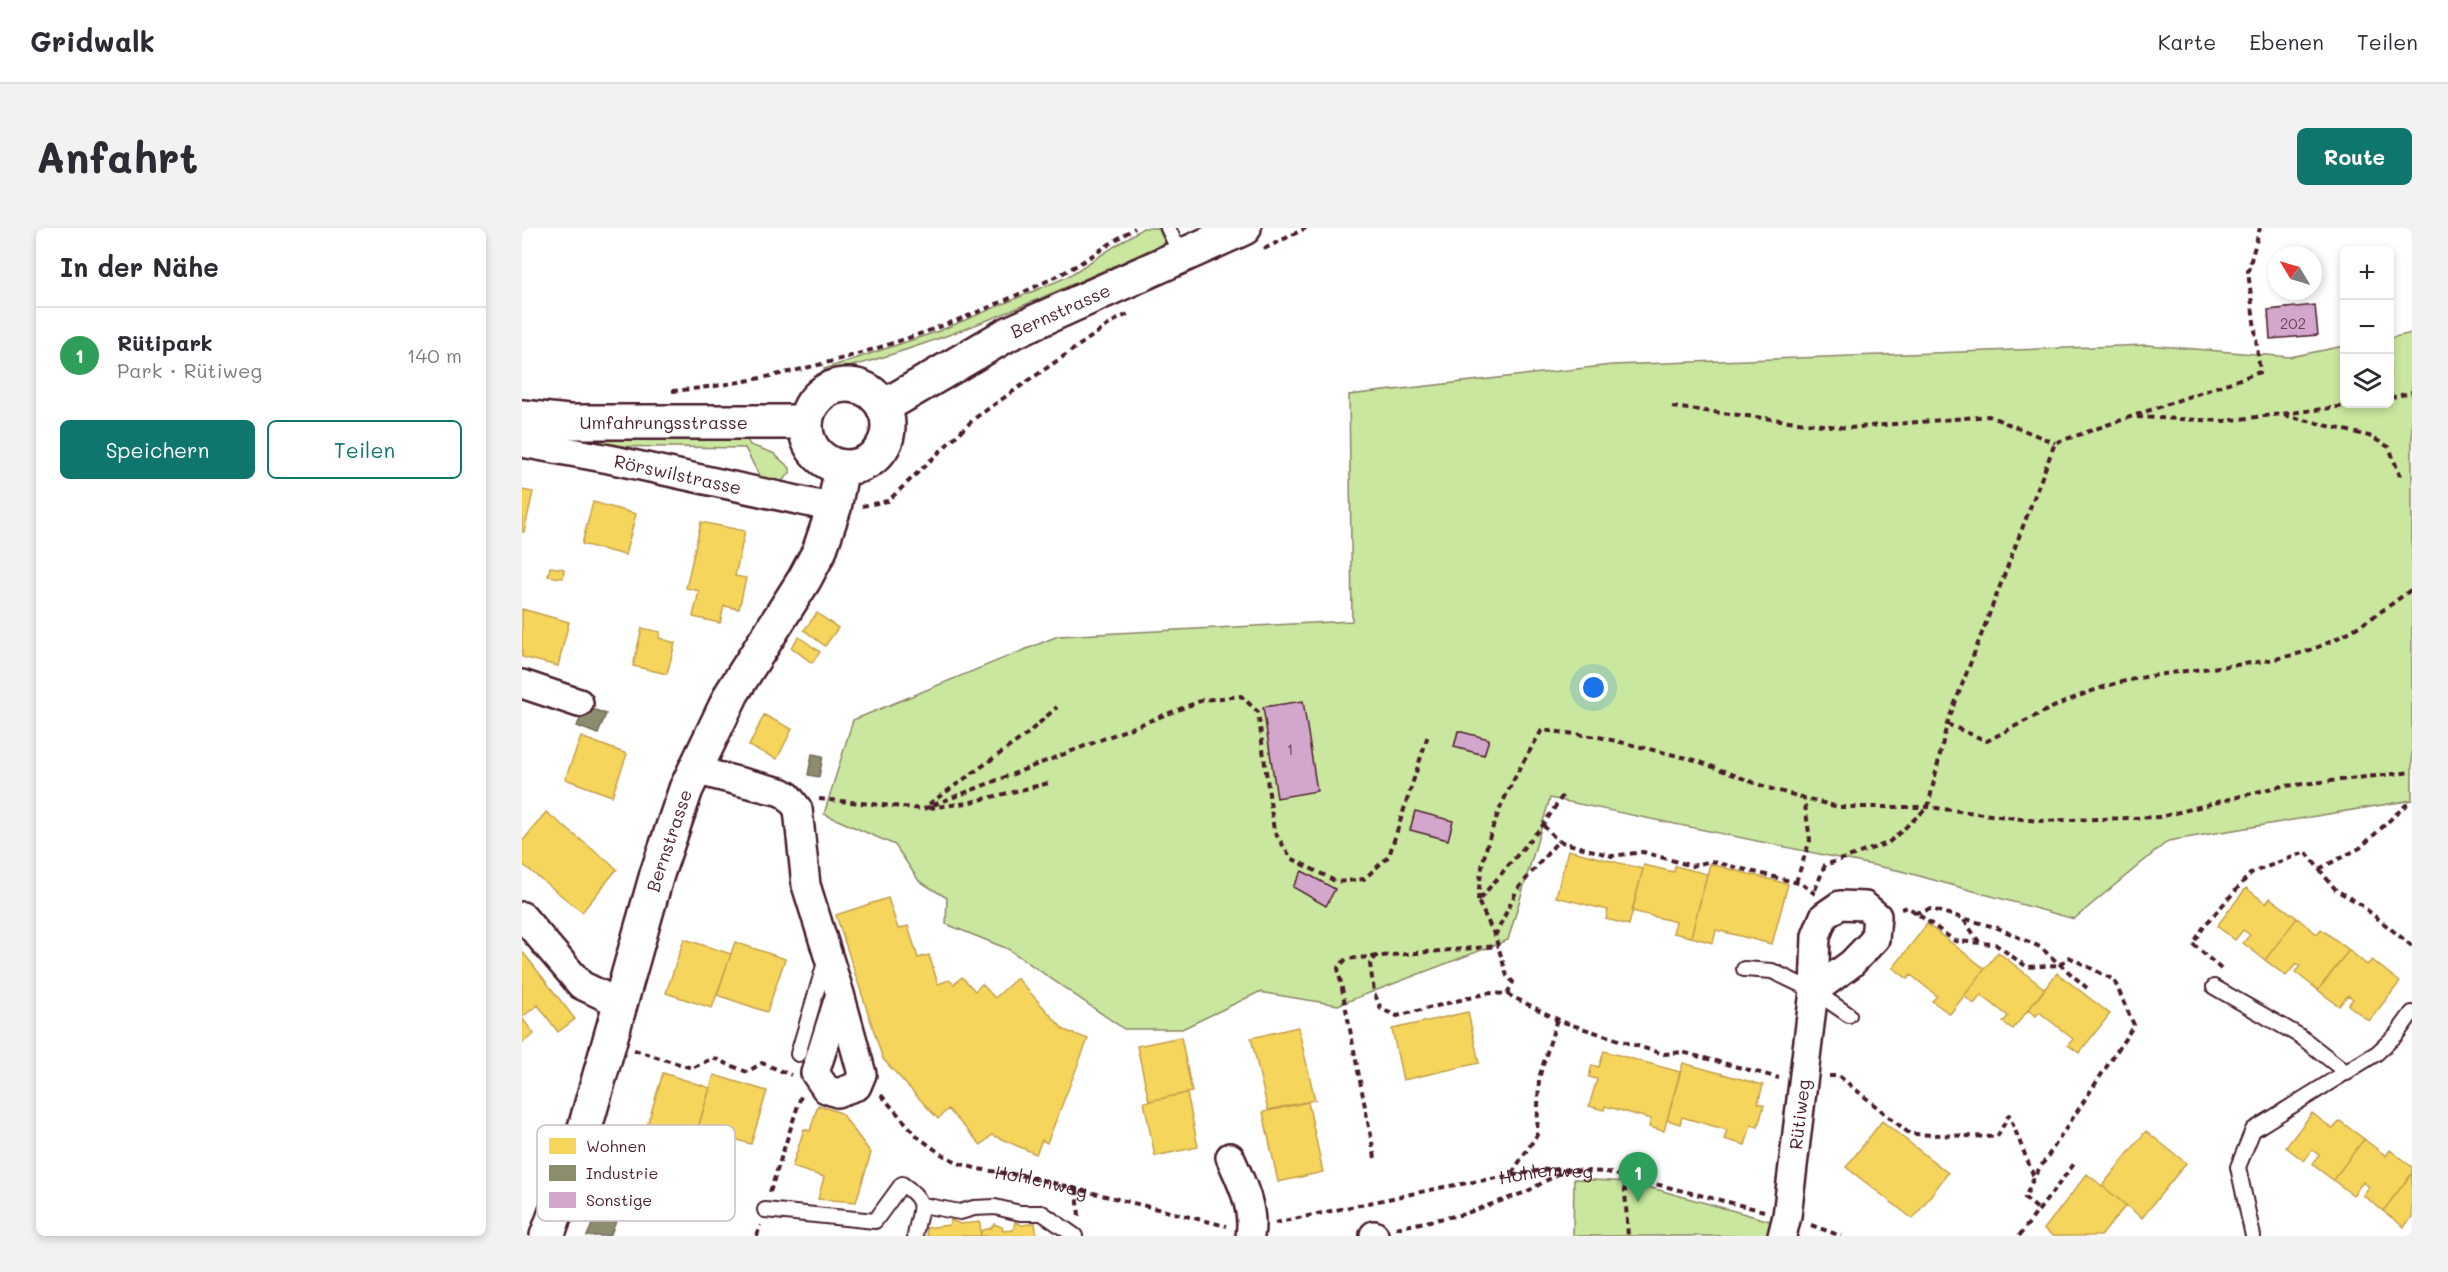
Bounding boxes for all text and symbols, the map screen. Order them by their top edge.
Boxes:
text: Gridwalk [30,23,155,59]
text: Karte [2158,28,2216,55]
text: Ebenen [2249,28,2324,55]
text: Teilen [2357,28,2418,55]
button: Route [2297,128,2412,185]
text: Anfahrt [36,129,198,184]
north arrow [2268,246,2322,300]
map controls [2340,246,2394,408]
button: + [2340,246,2394,300]
text: In der Nähe [60,250,219,284]
street label: Bernstrasse [1007,278,1114,343]
button: − [2340,300,2394,354]
house number: 202 [2280,313,2306,333]
text: Rütipark [117,328,213,357]
text: 1 [75,342,84,368]
text: 140 m [407,342,462,368]
button: layers [2340,354,2394,408]
text: Park · Rütiweg [117,357,262,383]
street label: Umfahrungsstrasse [580,410,748,434]
button: Speichern [60,420,255,479]
button: Teilen [267,420,462,479]
street label: Rörswilstrasse [612,448,744,500]
your location [1579,673,1608,702]
house number: 1 [1287,739,1293,759]
street label: Bernstrasse [641,786,697,895]
street label: Rütiweg [1783,1078,1815,1151]
legend [537,1125,735,1221]
text: Wohnen [586,1135,646,1156]
pin: 1 [1618,1152,1658,1202]
street label: Hohlenweg [1497,1157,1594,1189]
street label: Hohlenweg [993,1160,1090,1203]
text: Industrie [586,1162,658,1183]
text: Sonstige [586,1189,652,1210]

